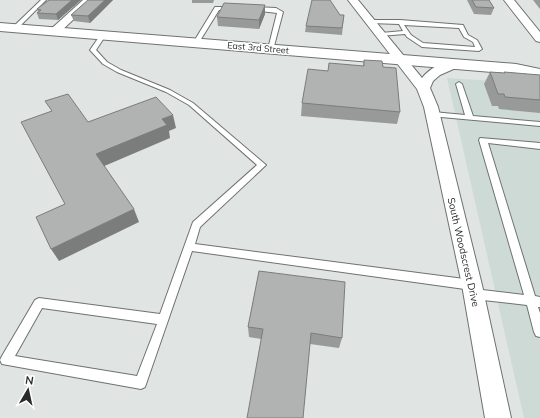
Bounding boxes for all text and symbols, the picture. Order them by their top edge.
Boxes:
street label: East 3rd Street [227,39,289,56]
street label: South Woodscrest Drive [445,196,482,308]
north arrow [8,370,48,410]
text: N [24,373,35,388]

